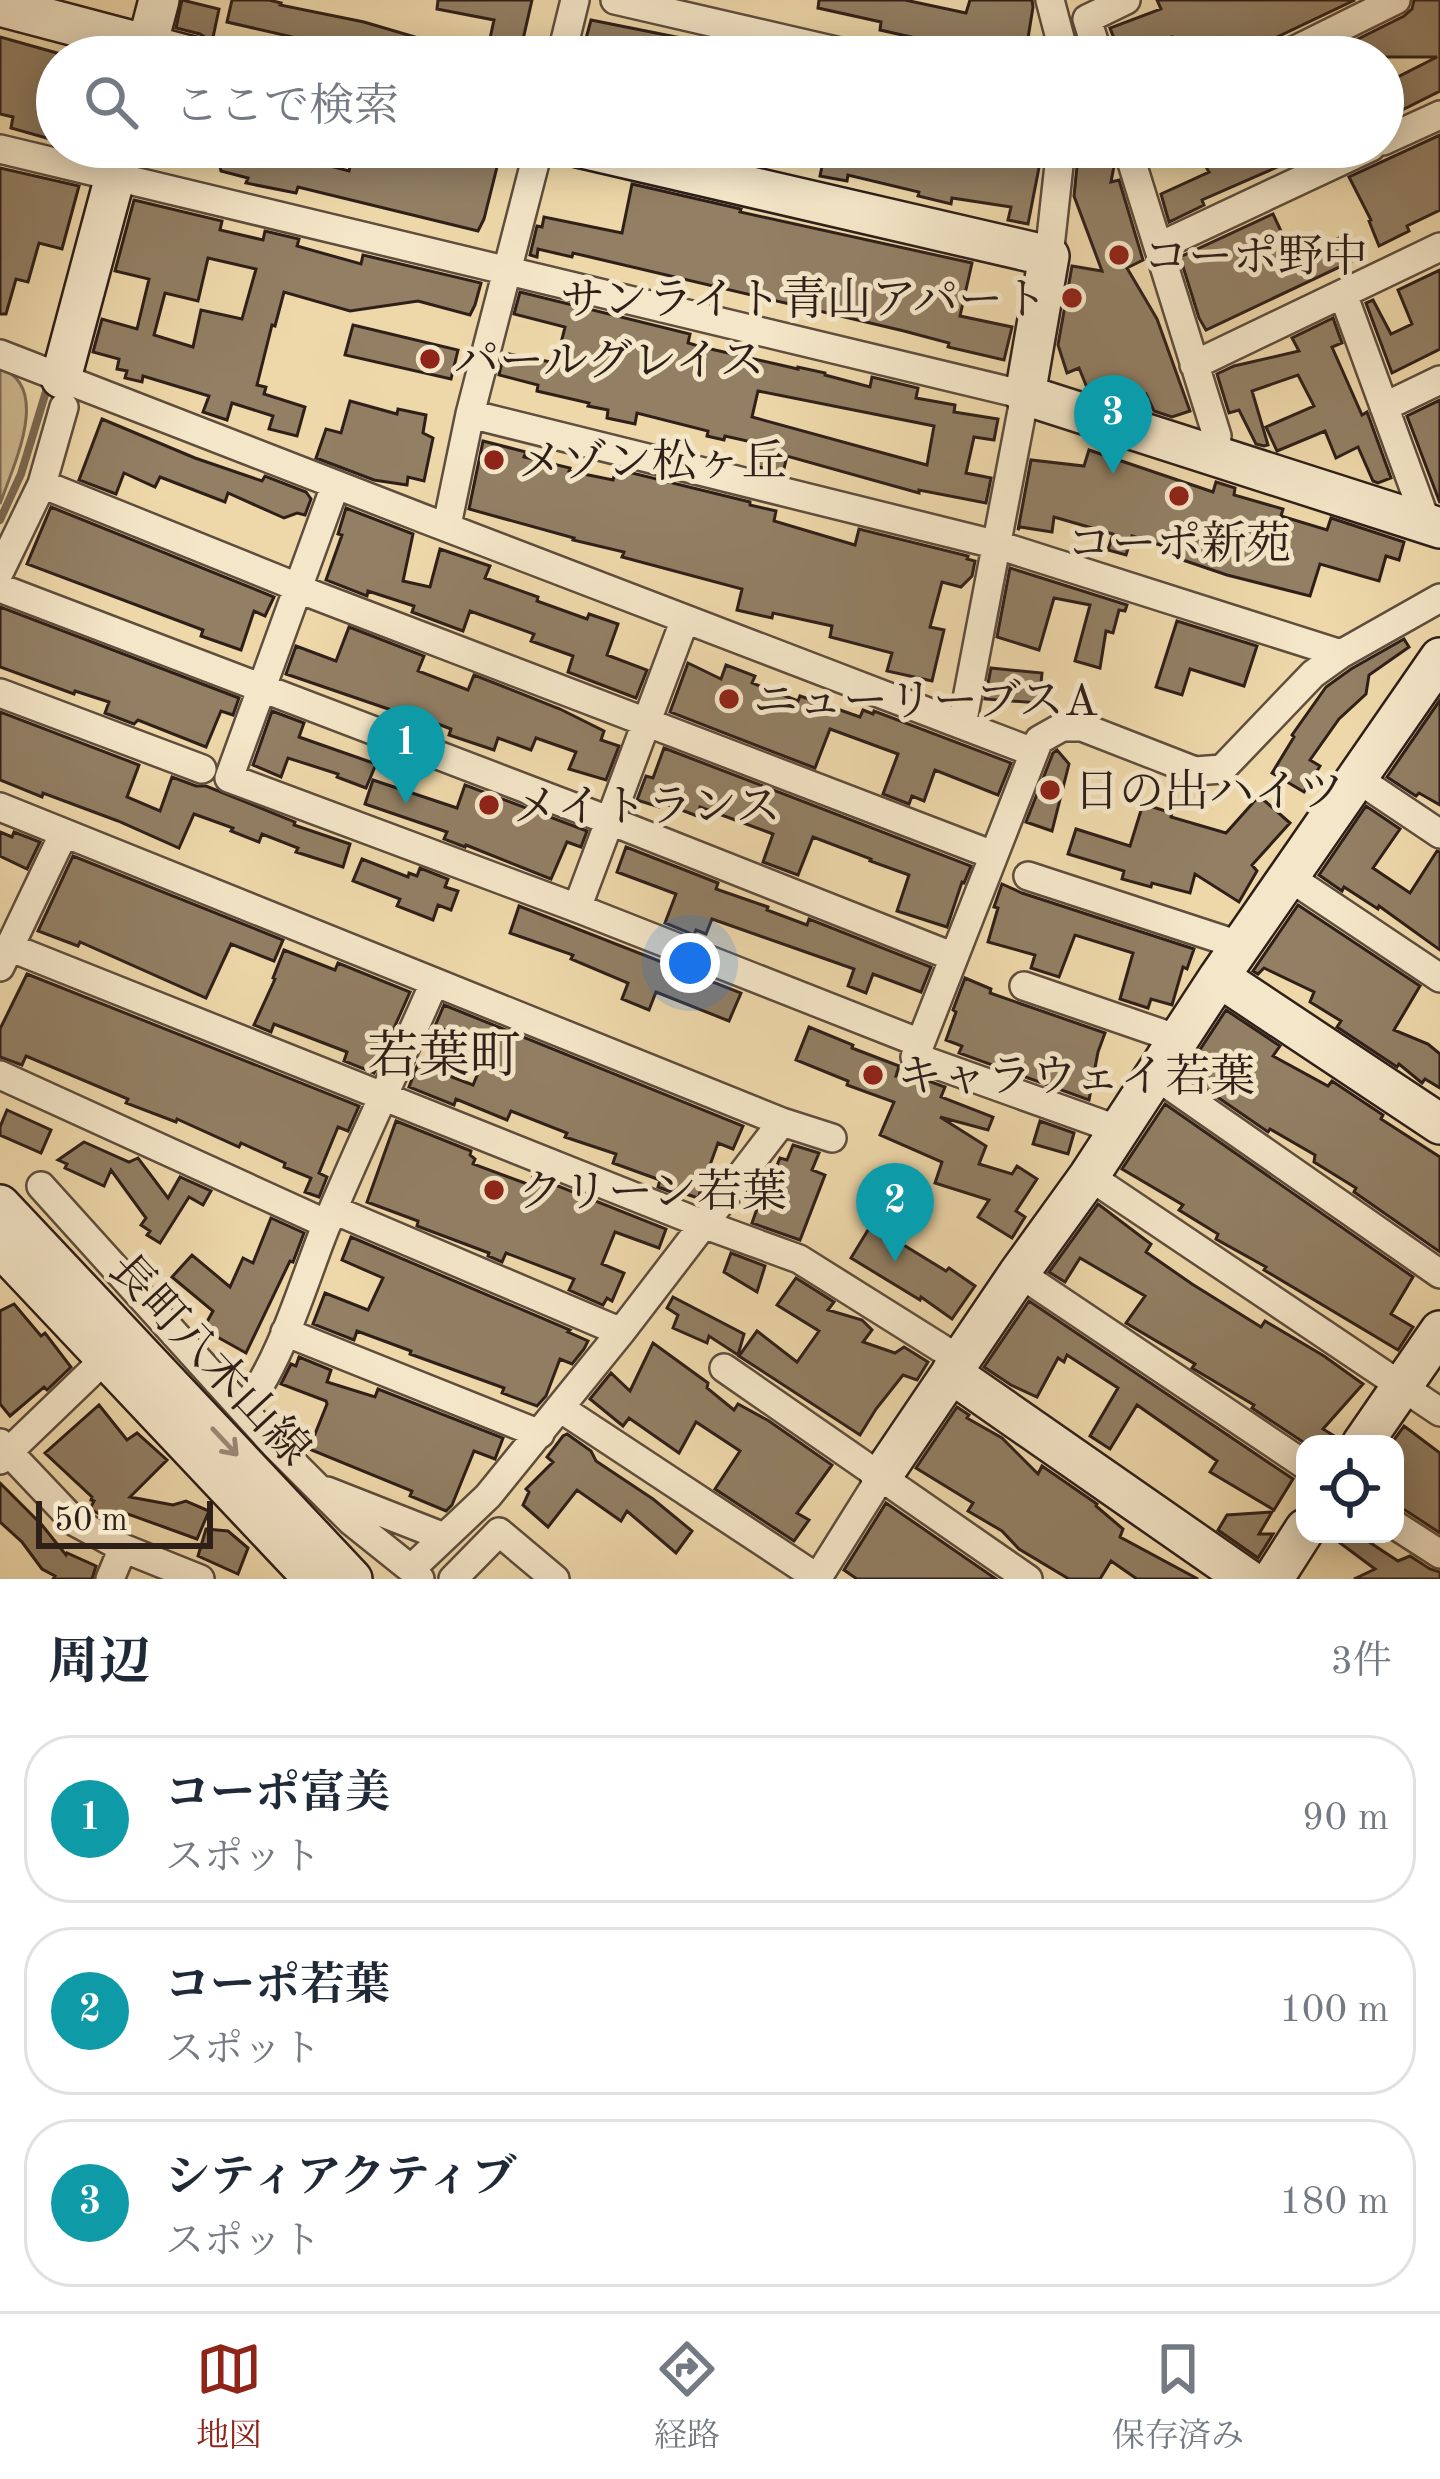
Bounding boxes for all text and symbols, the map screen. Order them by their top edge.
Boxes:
search box [36,36,1404,168]
icon: search [78,69,144,135]
text: ここで検索 [174,86,399,131]
place label: コーポ野中 [1143,233,1368,282]
marker: コーポ野中 [1106,242,1132,268]
place label: サンライト青山アパート [560,276,1048,325]
marker: サンライト青山アパート [1059,285,1085,311]
place label: パールグレイス [454,338,765,386]
marker: パールグレイス [417,346,443,372]
pin: 3 [1074,375,1152,474]
place label: メゾン松ヶ丘 [518,438,787,487]
marker: メゾン松ヶ丘 [481,447,507,473]
marker: コーポ新苑 [1166,483,1192,509]
place label: コーポ新苑 [1066,520,1292,569]
place label: ニューリーブスA [753,678,1098,726]
marker: ニューリーブスA [716,686,742,712]
pin: 1 [367,705,445,804]
place label: 日の出ハイツ [1074,768,1344,817]
marker: 日の出ハイツ [1037,777,1063,803]
place label: メイトランス [513,786,781,832]
marker: メイトランス [476,792,502,818]
your location [660,933,720,993]
district label: 若葉町 [367,1029,521,1084]
place label: キャラウェイ若葉 [897,1053,1255,1102]
marker: キャラウェイ若葉 [860,1062,886,1088]
pin: 2 [856,1163,934,1262]
place label: クリーン若葉 [518,1168,787,1217]
marker: クリーン若葉 [481,1177,507,1203]
street label: 長町八木山線 [99,1244,319,1475]
one-way arrow [210,1427,238,1457]
map controls [1296,1435,1404,1543]
button: locate [1296,1435,1404,1543]
scale bar [36,1495,213,1548]
text: 50 m [54,1505,128,1538]
text: 周辺 [48,1639,150,1690]
text: 3件 [1330,1643,1392,1682]
text: コーポ富美 [165,1773,390,1818]
text: 1 [79,1799,101,1838]
text: 90 m [1302,1799,1389,1838]
text: スポット [165,1839,321,1878]
text: コーポ若葉 [165,1965,390,2010]
text: 2 [79,1991,101,2030]
text: 100 m [1279,1991,1389,2030]
text: スポット [165,2031,321,2070]
text: シティアクティブ [165,2157,516,2202]
text: 3 [79,2183,101,2222]
text: 180 m [1279,2183,1389,2222]
text: スポット [165,2223,321,2262]
tab: 地図 [196,2336,262,2458]
tab: 経路 [654,2336,720,2458]
tab: 保存済み [1112,2336,1244,2458]

